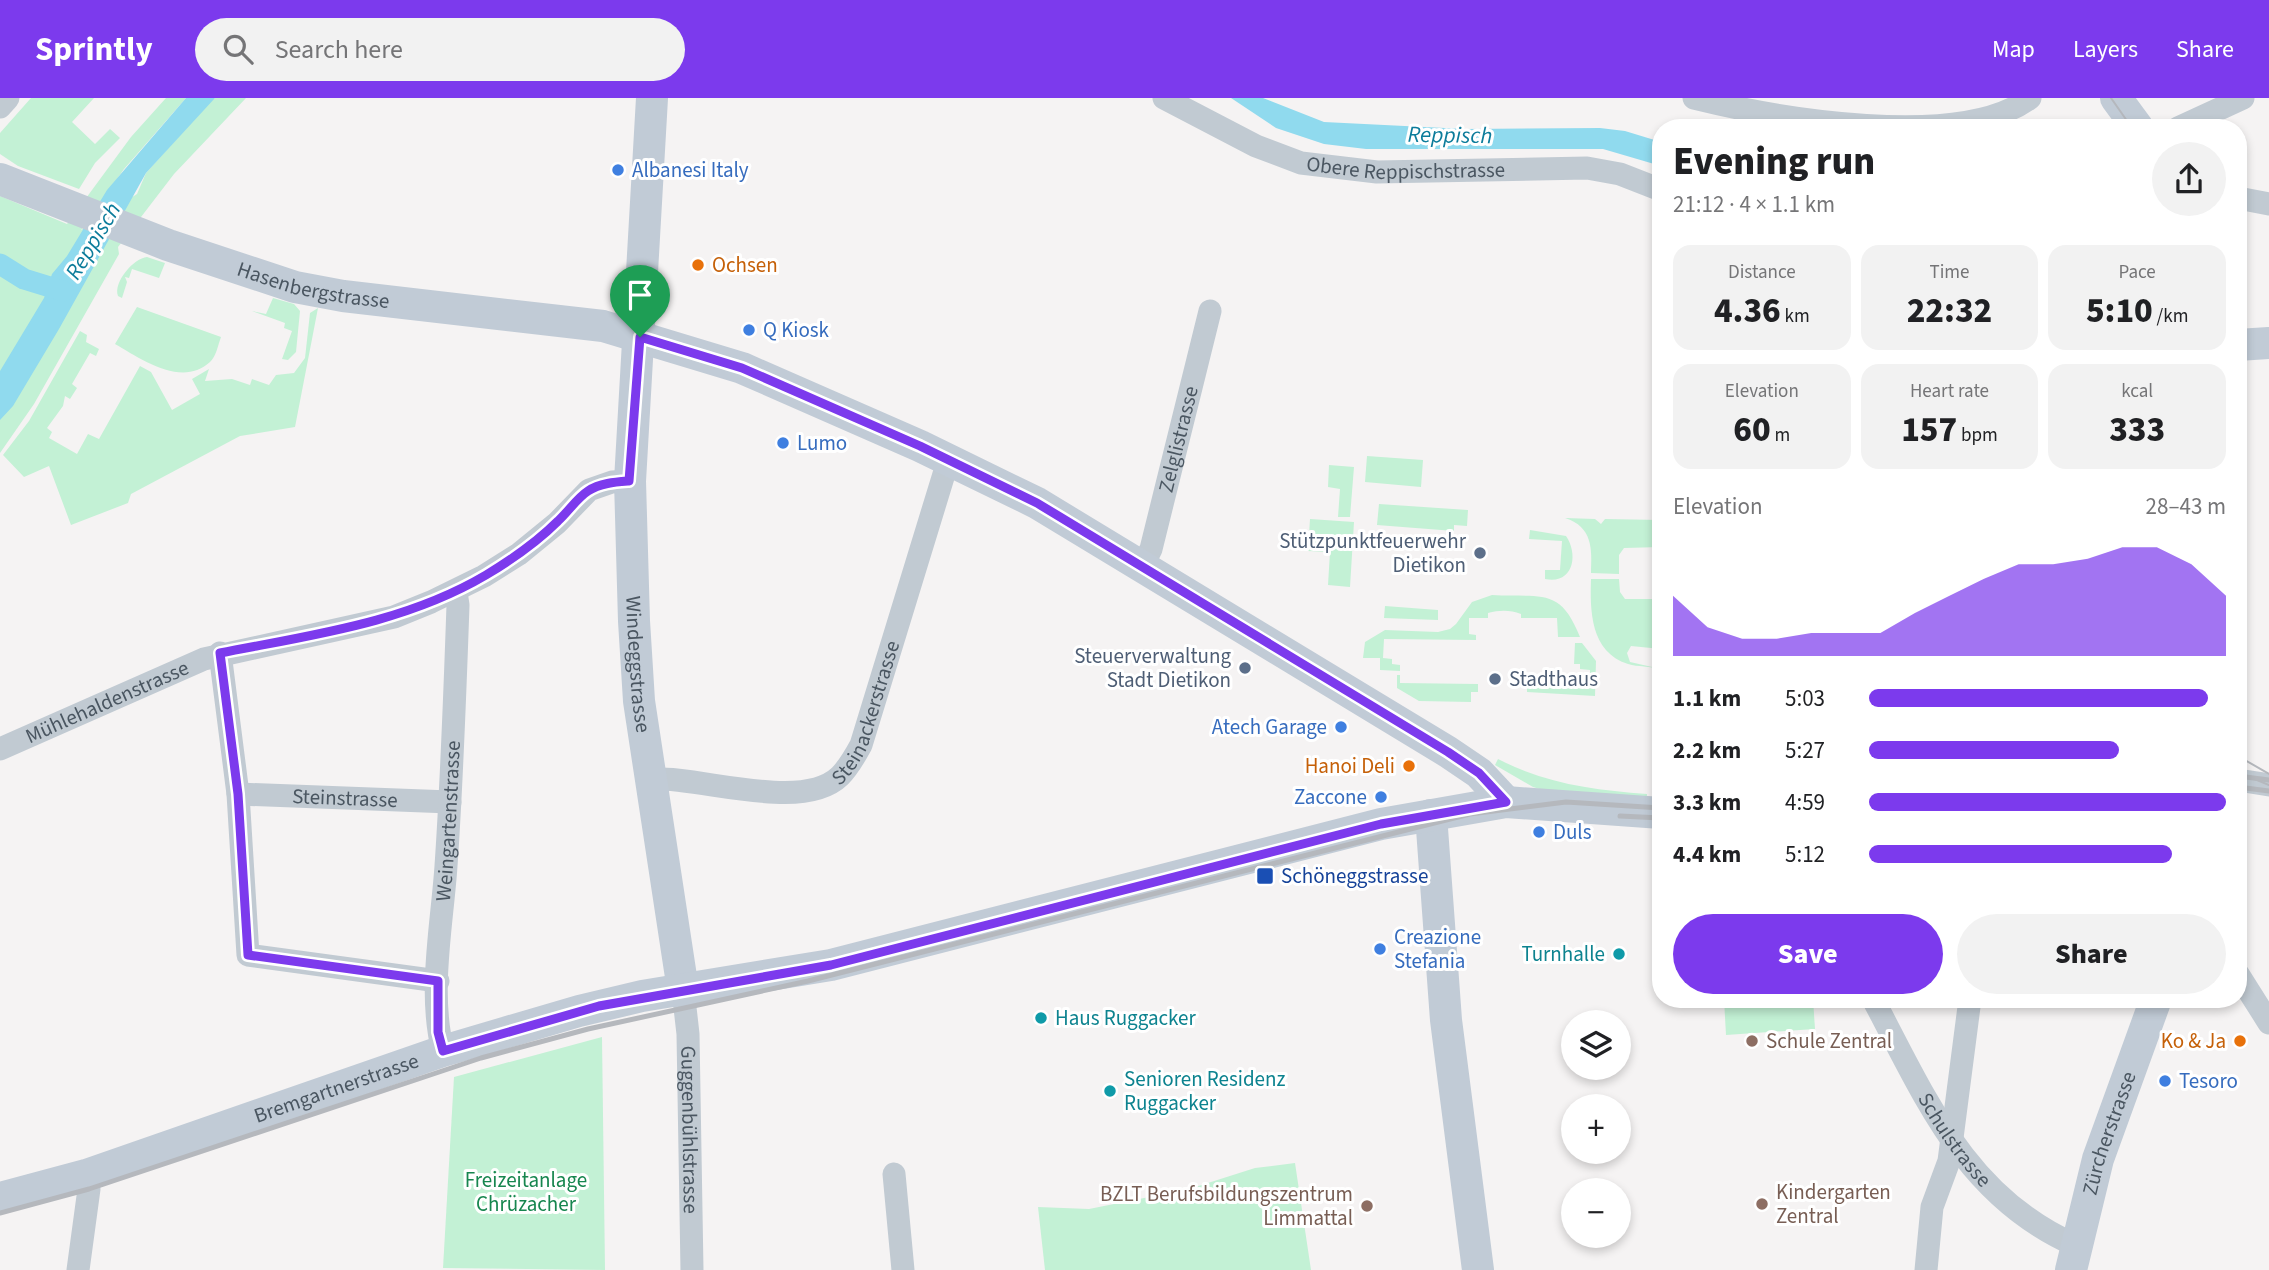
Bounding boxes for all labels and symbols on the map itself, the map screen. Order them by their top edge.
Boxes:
water label: Reppisch [1407,118,1493,152]
street label: Obere Reppischstrasse [1305,149,1505,187]
place label: Albanesi Italy [632,155,749,185]
marker: Albanesi Italy [610,162,626,178]
water label: Reppisch [57,196,129,286]
place label: Ochsen [712,250,778,280]
street label: Hasenbergstrasse [233,254,391,316]
marker: Ochsen [690,257,706,273]
pin [610,265,670,337]
place label: Q Kiosk [763,315,830,345]
marker: Q Kiosk [741,322,757,338]
street label: Zelglistrasse [1151,383,1206,496]
place label: Lumo [797,428,847,458]
marker: Lumo [775,435,791,451]
place label: Stützpunktfeuerwehr Dietikon [1279,526,1467,580]
marker: Stützpunktfeuerwehr Dietikon [1472,545,1488,561]
street label: Windeggstrasse [618,595,659,735]
street label: Steinackerstrasse [825,637,907,792]
place label: Steuerverwaltung Stadt Dietikon [1074,641,1231,695]
street label: Mühlehaldenstrasse [21,653,194,751]
marker: Steuerverwaltung Stadt Dietikon [1237,660,1253,676]
place label: Stadthaus [1509,664,1598,694]
marker: Stadthaus [1487,671,1503,687]
place label: Atech Garage [1212,712,1327,742]
marker: Atech Garage [1333,719,1349,735]
street label: Weingartenstrasse [428,740,468,903]
place label: Hanoi Deli [1305,751,1395,781]
marker: Hanoi Deli [1401,758,1417,774]
street label: Steinstrasse [292,781,398,815]
place label: Zaccone [1294,782,1367,812]
marker: Zaccone [1373,789,1389,805]
place label: Duls [1553,817,1592,847]
marker: Duls [1531,824,1547,840]
place label: Schöneggstrasse [1281,861,1428,891]
marker: Schöneggstrasse [1255,866,1275,886]
place label: Creazione Stefania [1394,922,1481,976]
place label: Turnhalle [1521,939,1605,969]
marker: Creazione Stefania [1372,941,1388,957]
marker: Turnhalle [1611,946,1627,962]
place label: Haus Ruggacker [1055,1003,1196,1033]
marker: Haus Ruggacker [1033,1010,1049,1026]
place label: Schule Zentral [1766,1026,1892,1056]
place label: Ko & Ja [2161,1026,2226,1056]
marker: Schule Zentral [1744,1033,1760,1049]
marker: Ko & Ja [2232,1033,2248,1049]
street label: Guggenbühlstrasse [673,1045,706,1214]
street label: Bremgartnerstrasse [250,1046,423,1131]
place label: Senioren Residenz Ruggacker [1124,1064,1286,1118]
place label: Tesoro [2179,1066,2238,1096]
street label: Zürcherstrasse [2075,1067,2144,1198]
marker: Tesoro [2157,1073,2173,1089]
marker: Senioren Residenz Ruggacker [1102,1083,1118,1099]
street label: Schulstrasse [1911,1087,1998,1194]
park label: Freizeitanlage Chrüzacher [465,1165,587,1219]
place label: Kindergarten Zentral [1776,1177,1891,1231]
place label: BZLT Berufsbildungszentrum Limmattal [1100,1179,1353,1233]
marker: Kindergarten Zentral [1754,1196,1770,1212]
marker: BZLT Berufsbildungszentrum Limmattal [1359,1198,1375,1214]

